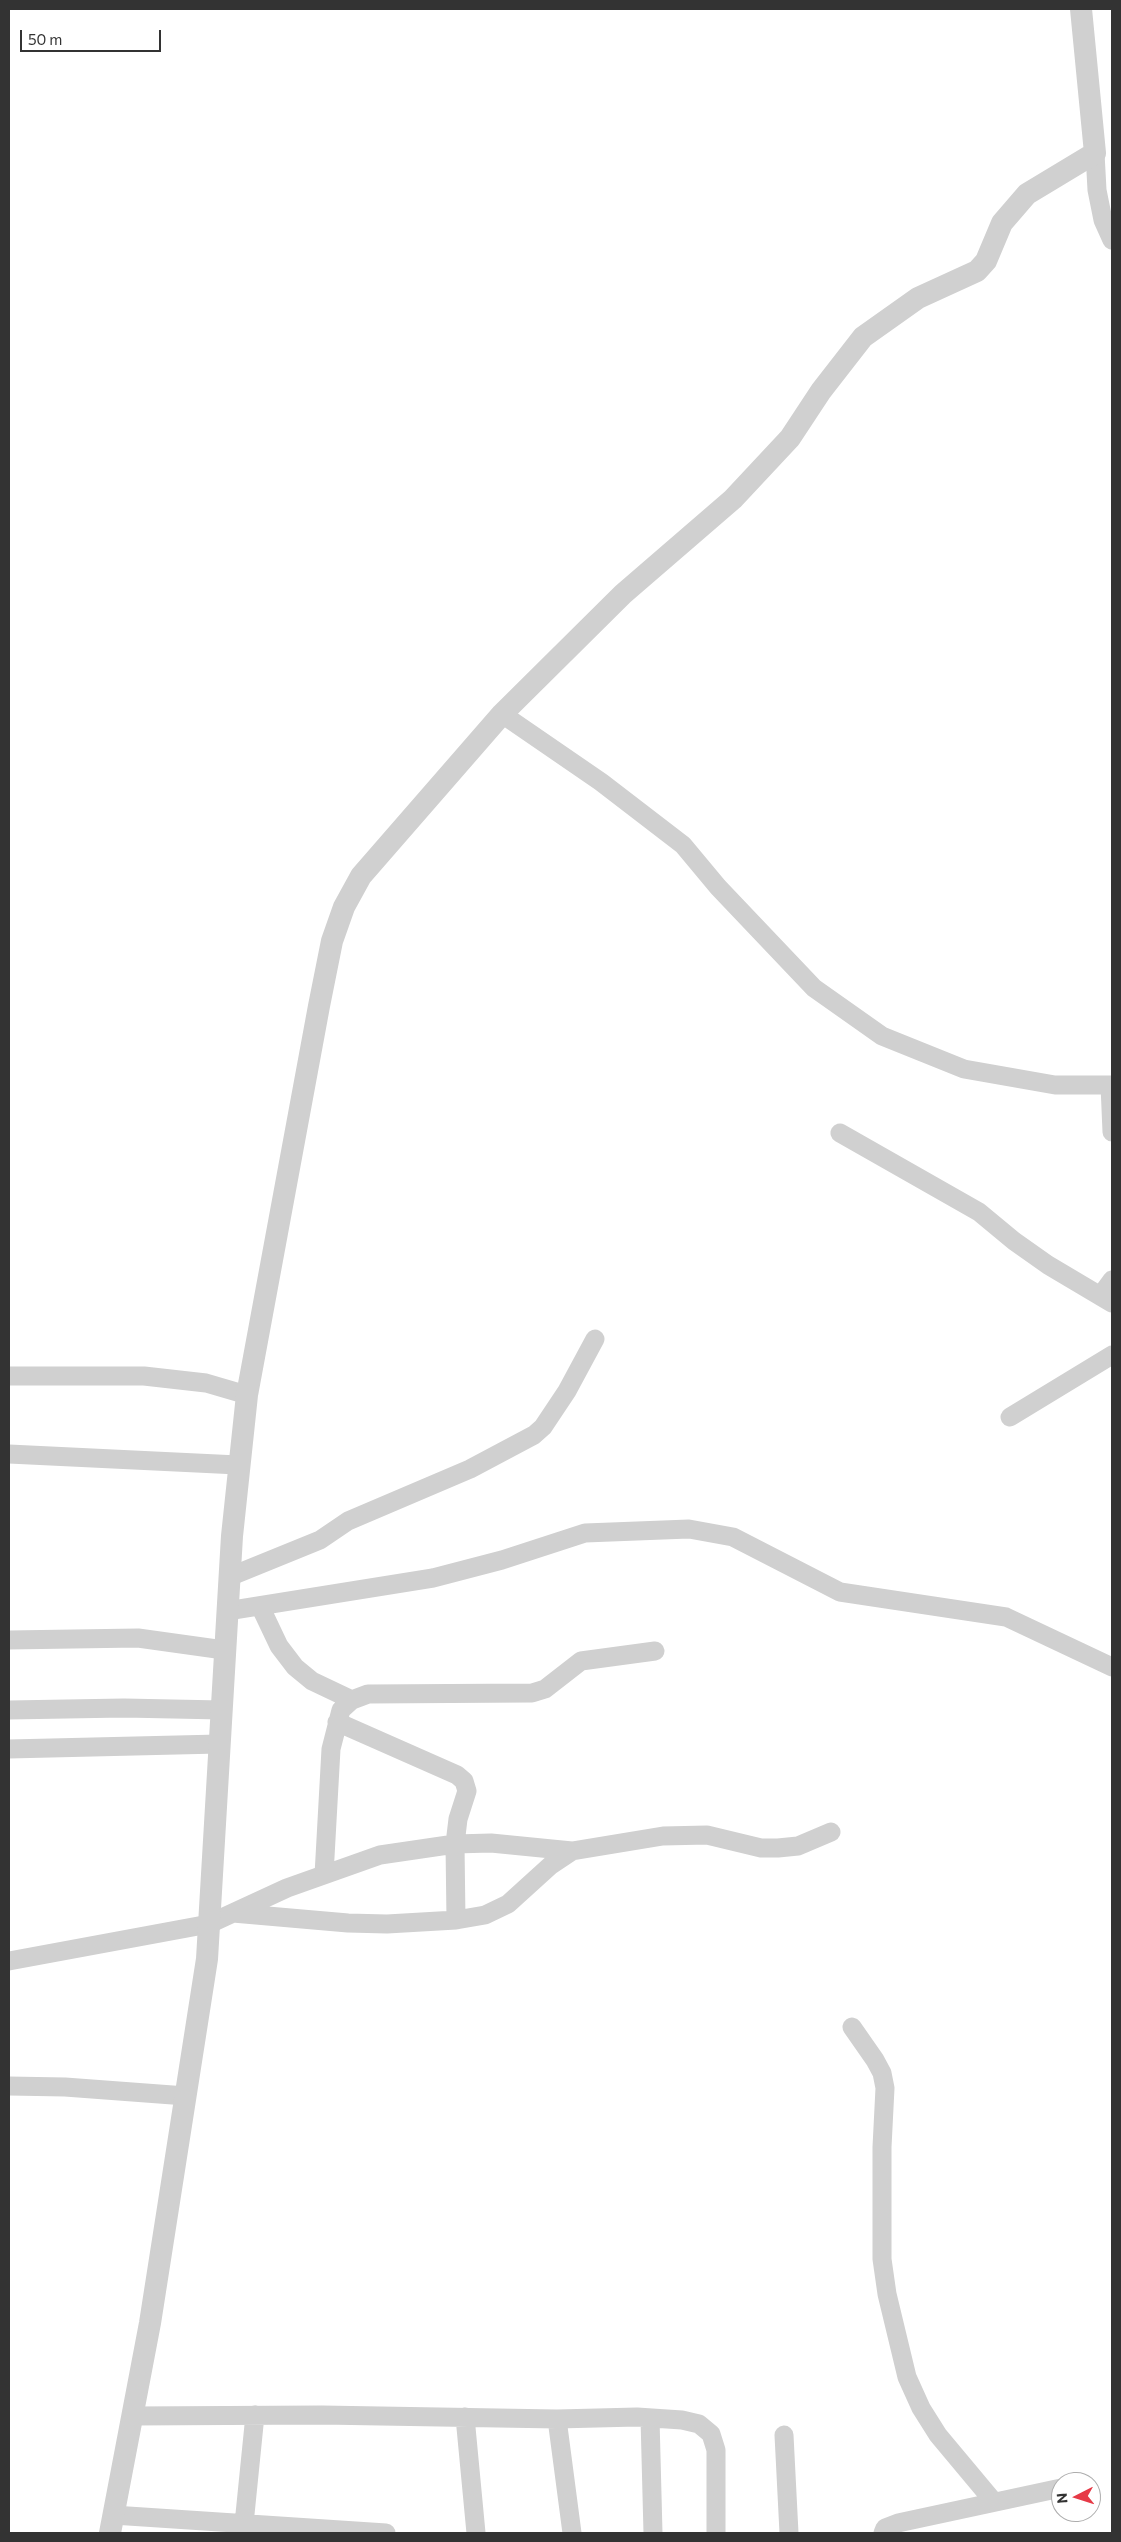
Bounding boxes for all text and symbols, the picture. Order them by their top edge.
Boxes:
scale bar [22,20,164,52]
text: 50 m [28,30,62,48]
north arrow [1051,2472,1101,2522]
text: N [1053,2492,1070,2504]

